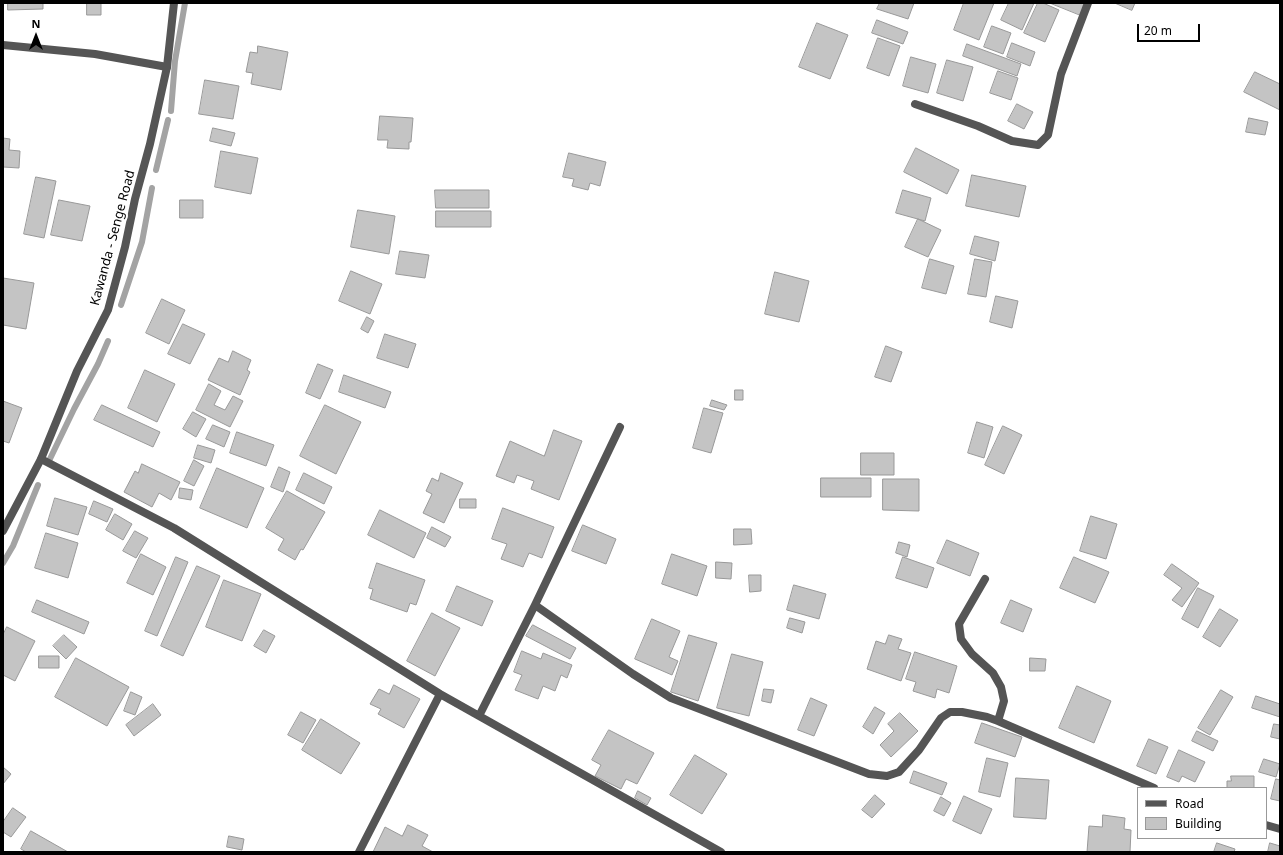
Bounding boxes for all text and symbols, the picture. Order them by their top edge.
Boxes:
north arrow [16,16,56,56]
text: N [32,16,40,31]
scale bar [1139,16,1202,42]
text: 20 m [1144,22,1172,39]
street label: Kawanda - Senge Road [87,169,139,307]
legend [1137,787,1267,839]
text: Road [1175,795,1204,812]
text: Building [1175,815,1222,832]

